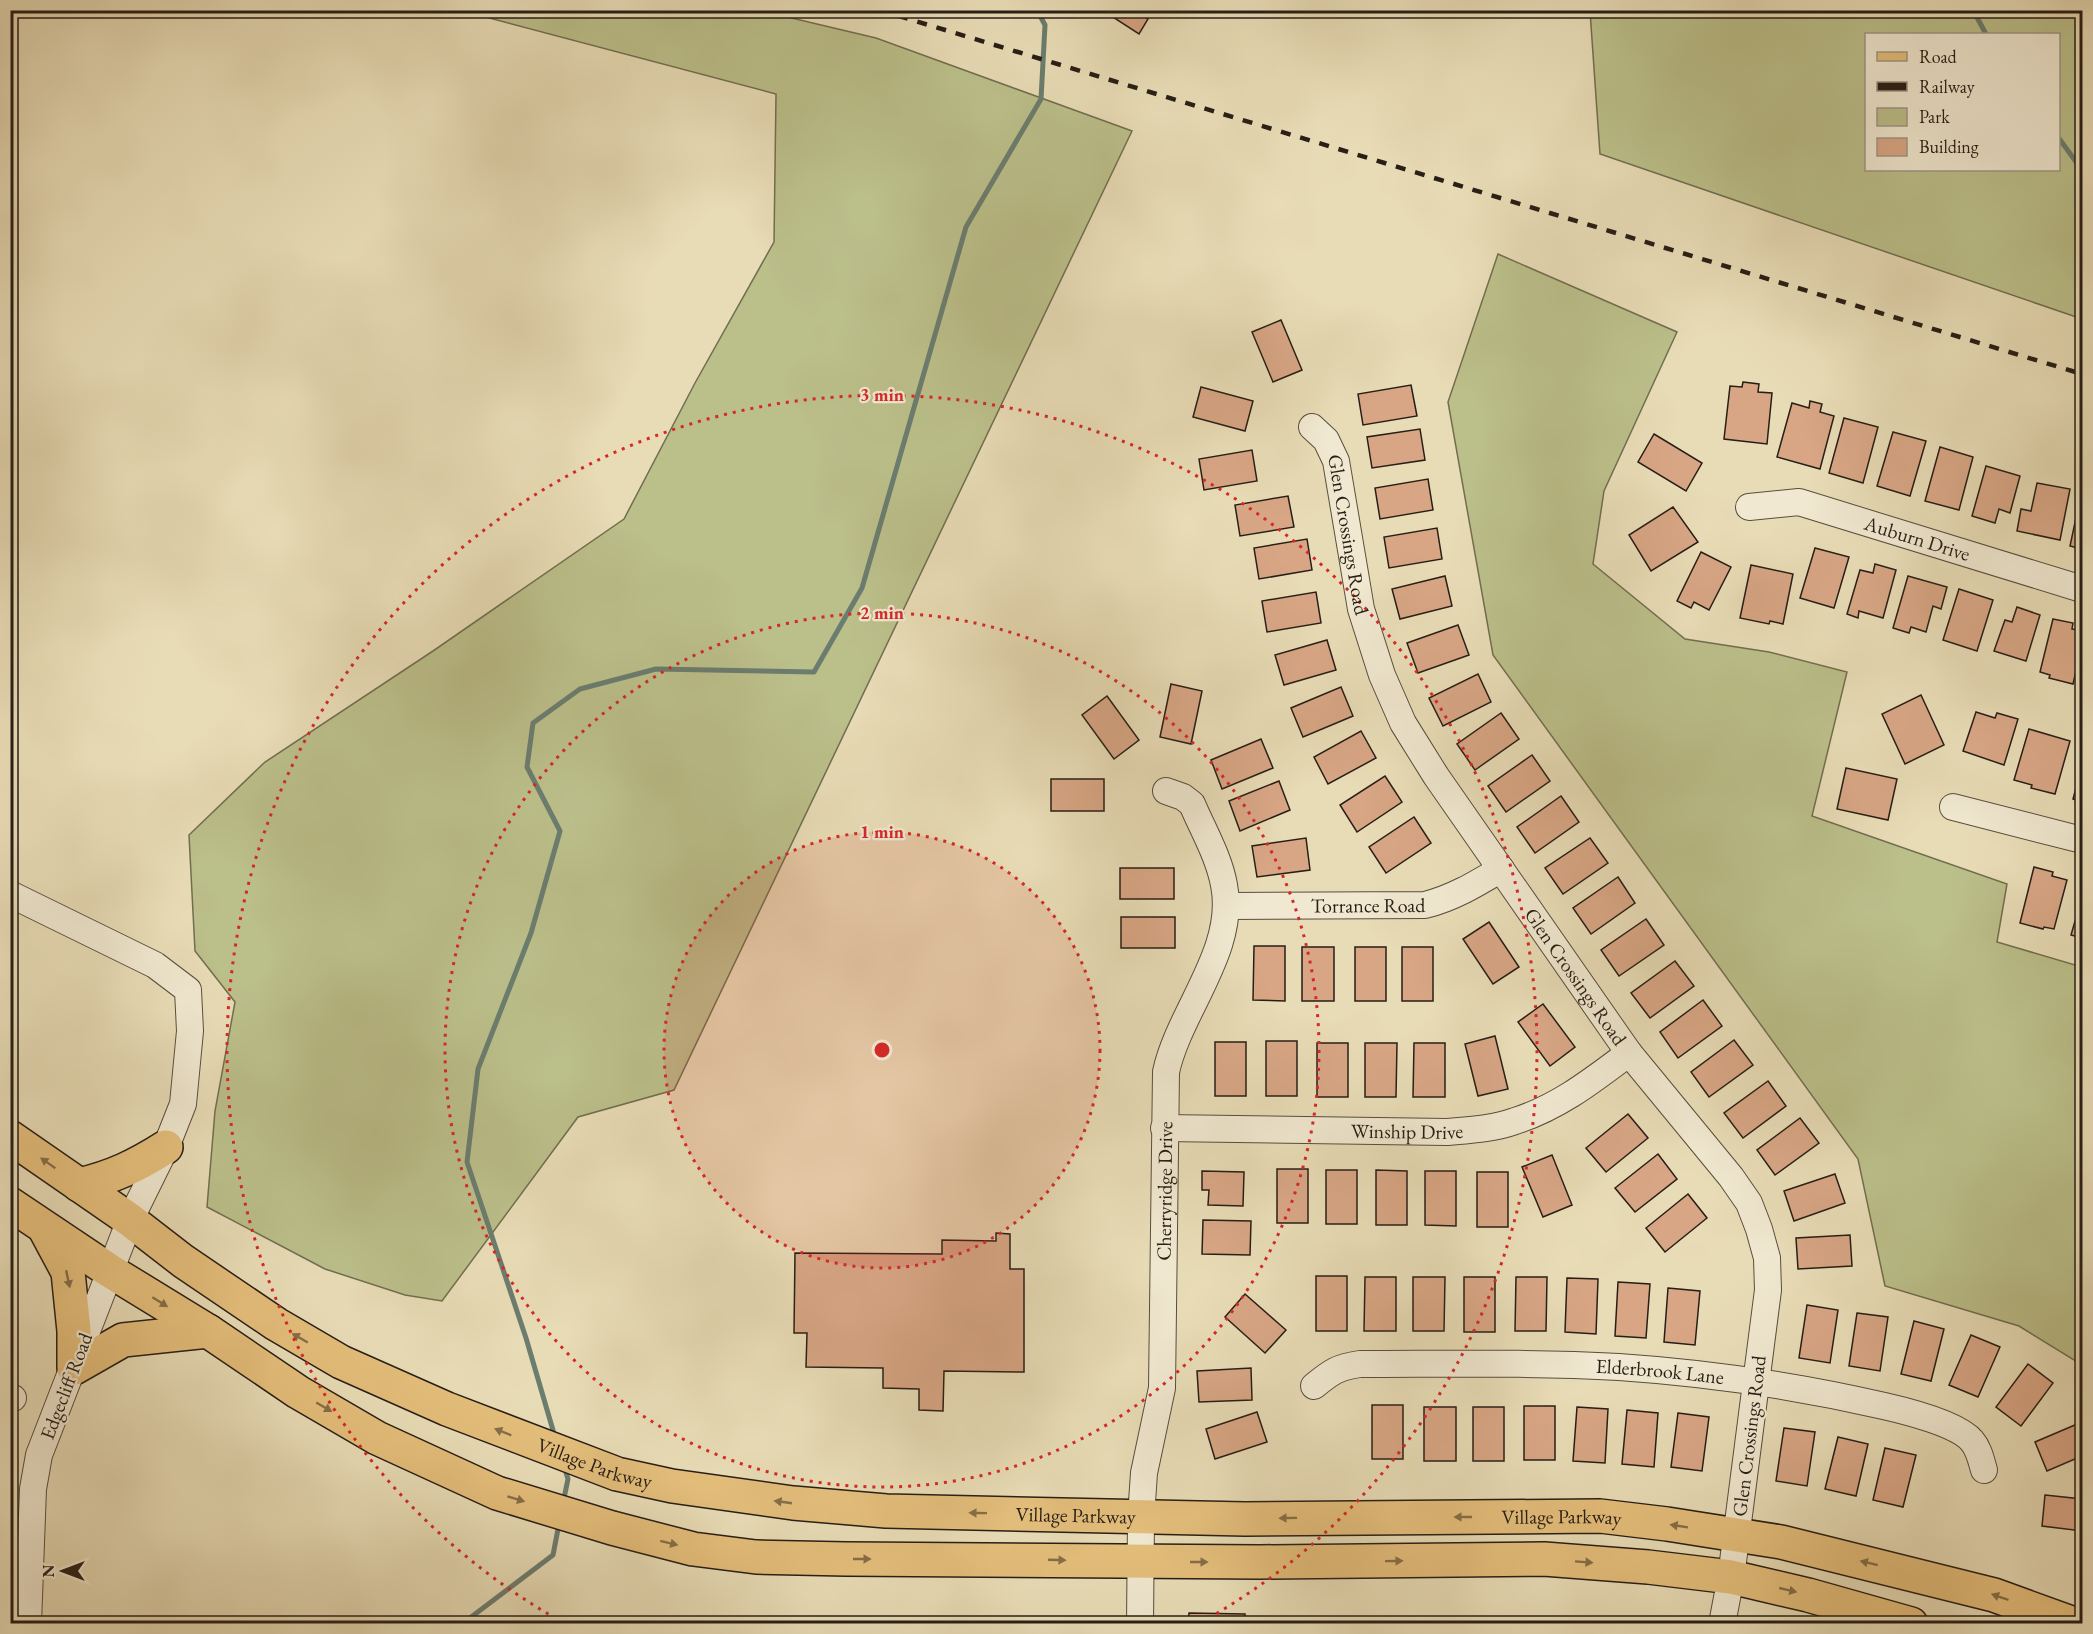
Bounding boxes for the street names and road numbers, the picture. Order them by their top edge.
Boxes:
street label: Glen Crossings Road [1322,453,1375,619]
street label: Auburn Drive [1860,510,1974,567]
street label: Torrance Road [1311,892,1426,919]
street label: Glen Crossings Road [1519,903,1633,1051]
street label: Winship Drive [1351,1118,1464,1145]
street label: Cherryridge Drive [1151,1121,1178,1261]
street label: Edgecliff Road [34,1328,99,1443]
street label: Elderbrook Lane [1595,1353,1726,1390]
street label: Glen Crossings Road [1726,1353,1772,1518]
street label: Village Parkway [533,1432,655,1494]
street label: Village Parkway [1015,1501,1136,1530]
street label: Village Parkway [1501,1503,1623,1532]

